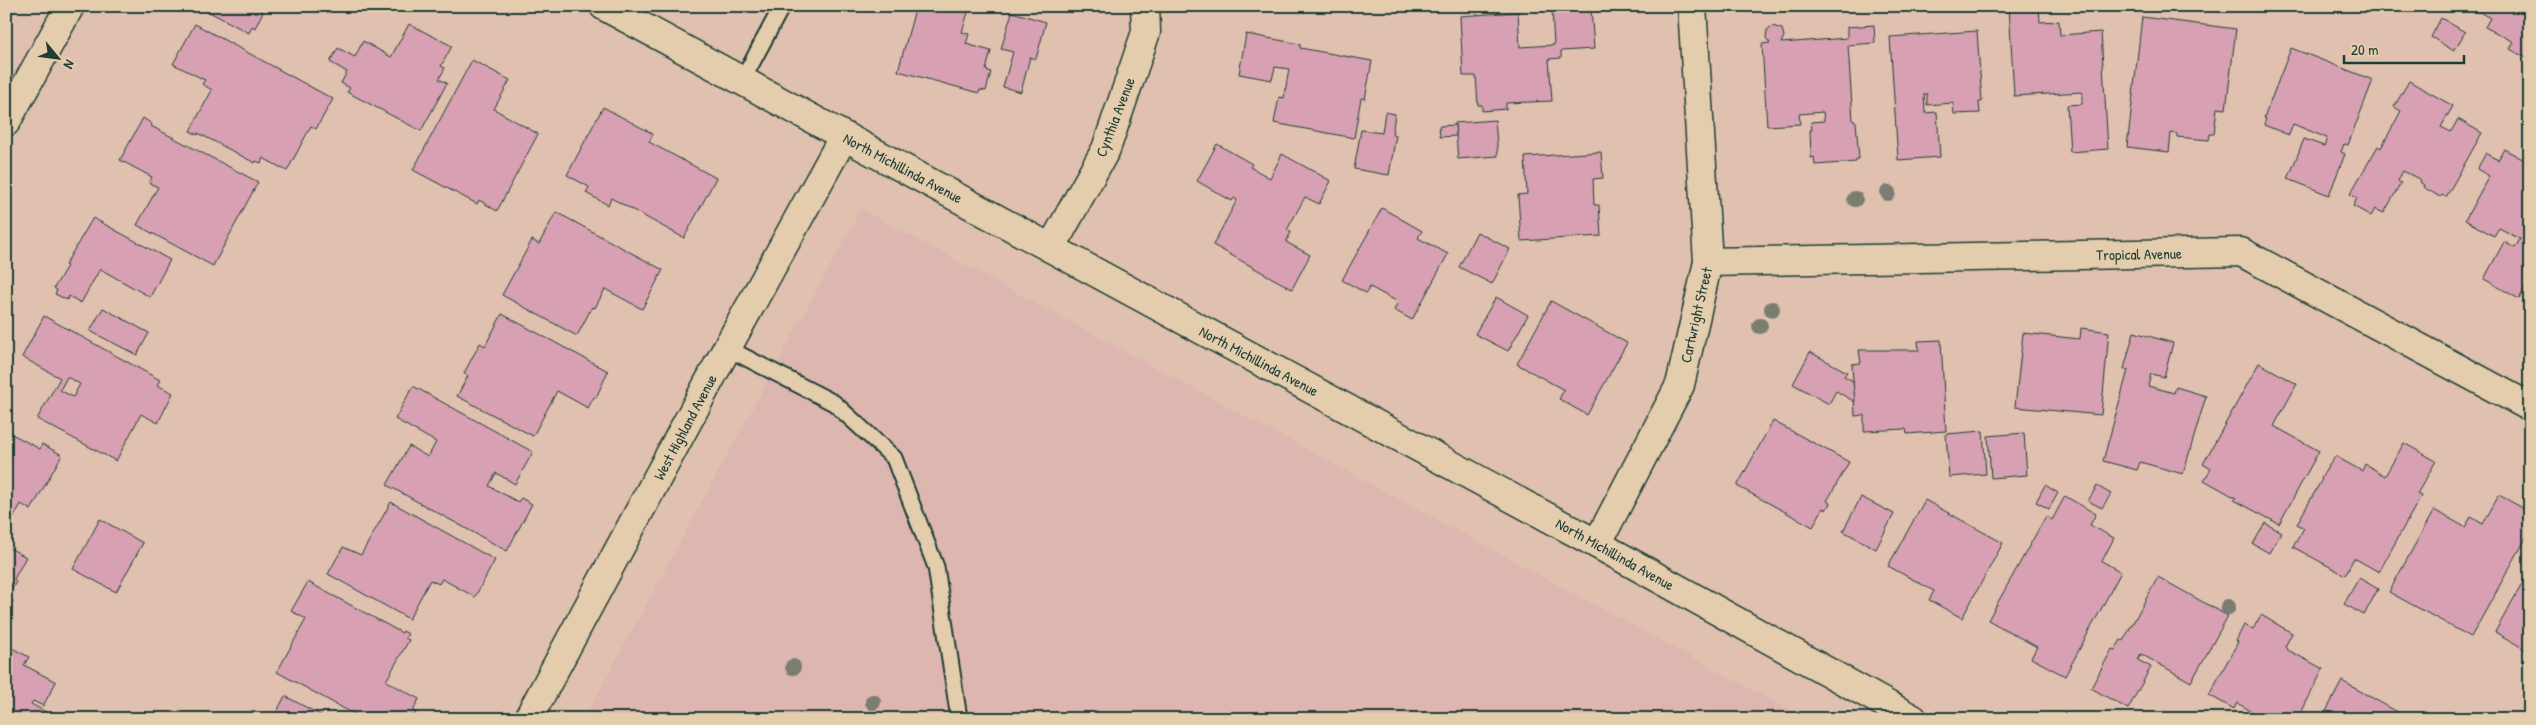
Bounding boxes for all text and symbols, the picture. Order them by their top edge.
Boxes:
north arrow [32,32,82,82]
scale bar [2344,32,2464,64]
text: 20 m [2351,39,2378,60]
text: N [59,57,80,73]
street label: Cynthia Avenue [1090,74,1140,160]
street label: North Michillinda Avenue [840,128,966,208]
street label: Tropical Avenue [2096,243,2182,265]
street label: Cartwright Street [1675,264,1717,365]
street label: North Michillinda Avenue [1196,321,1322,401]
street label: West Highland Avenue [648,370,722,484]
street label: North Michillinda Avenue [1552,513,1678,595]

